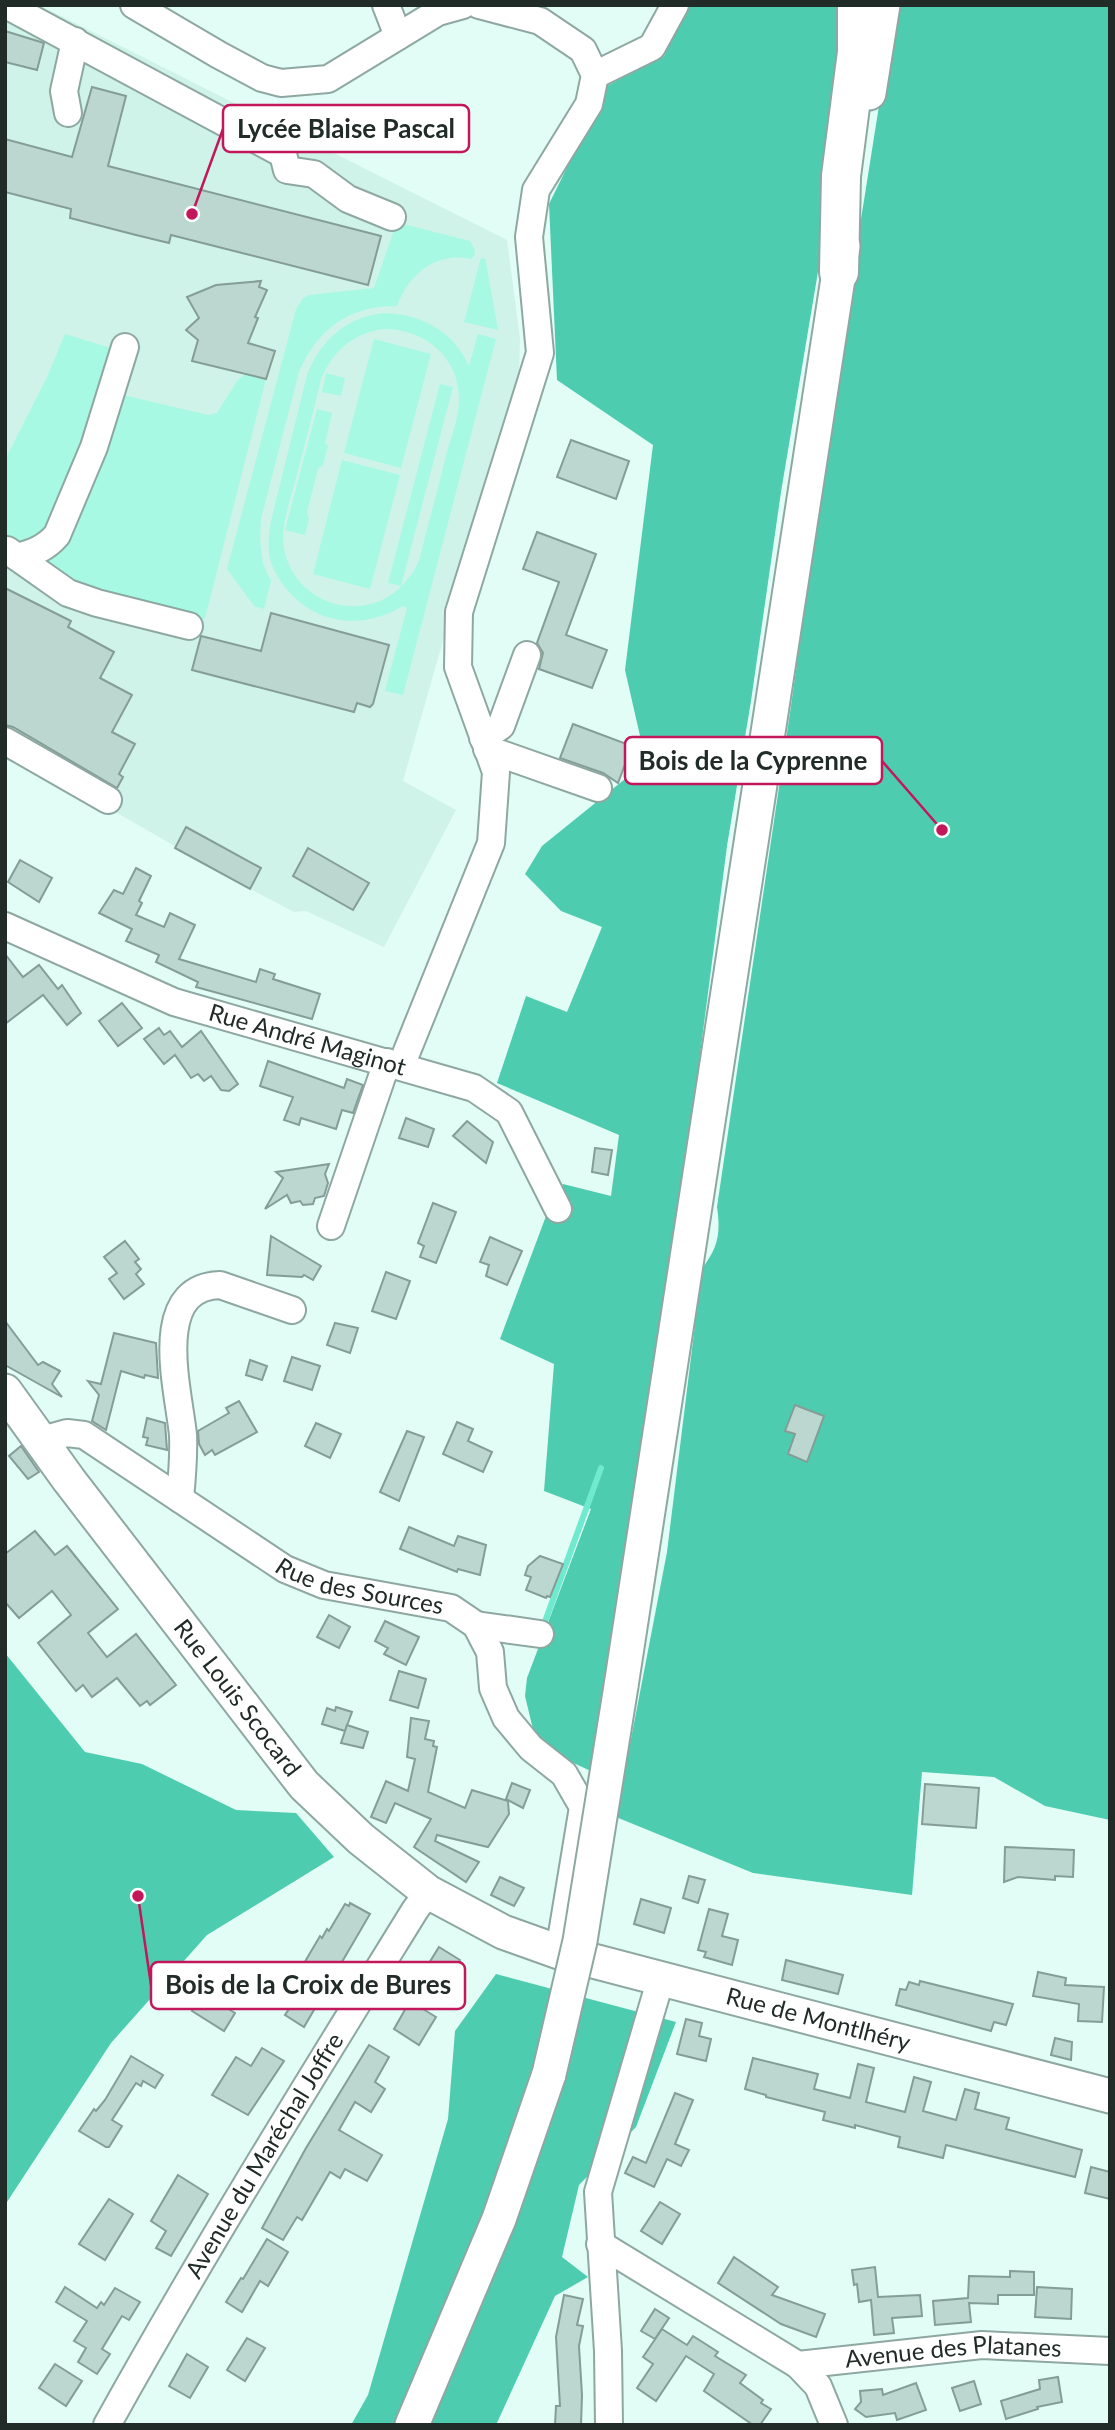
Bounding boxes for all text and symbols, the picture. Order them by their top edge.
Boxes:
callout: Lycée Blaise Pascal [223,105,469,152]
text: Lycée Blaise Pascal [237,112,455,144]
callout: Bois de la Cyprenne [625,737,882,784]
text: Bois de la Cyprenne [639,744,868,776]
street label: Rue André Maginot [206,997,410,1081]
street label: Rue des Sources [271,1551,446,1619]
street label: Rue Louis Scocard [169,1613,308,1782]
callout: Bois de la Croix de Bures [151,1962,465,2009]
text: Bois de la Croix de Bures [165,1968,451,2000]
street label: Rue de Montlhéry [723,1980,914,2056]
street label: Avenue du Maréchal Joffre [178,2027,349,2283]
street label: Avenue des Platanes [843,2329,1062,2373]

